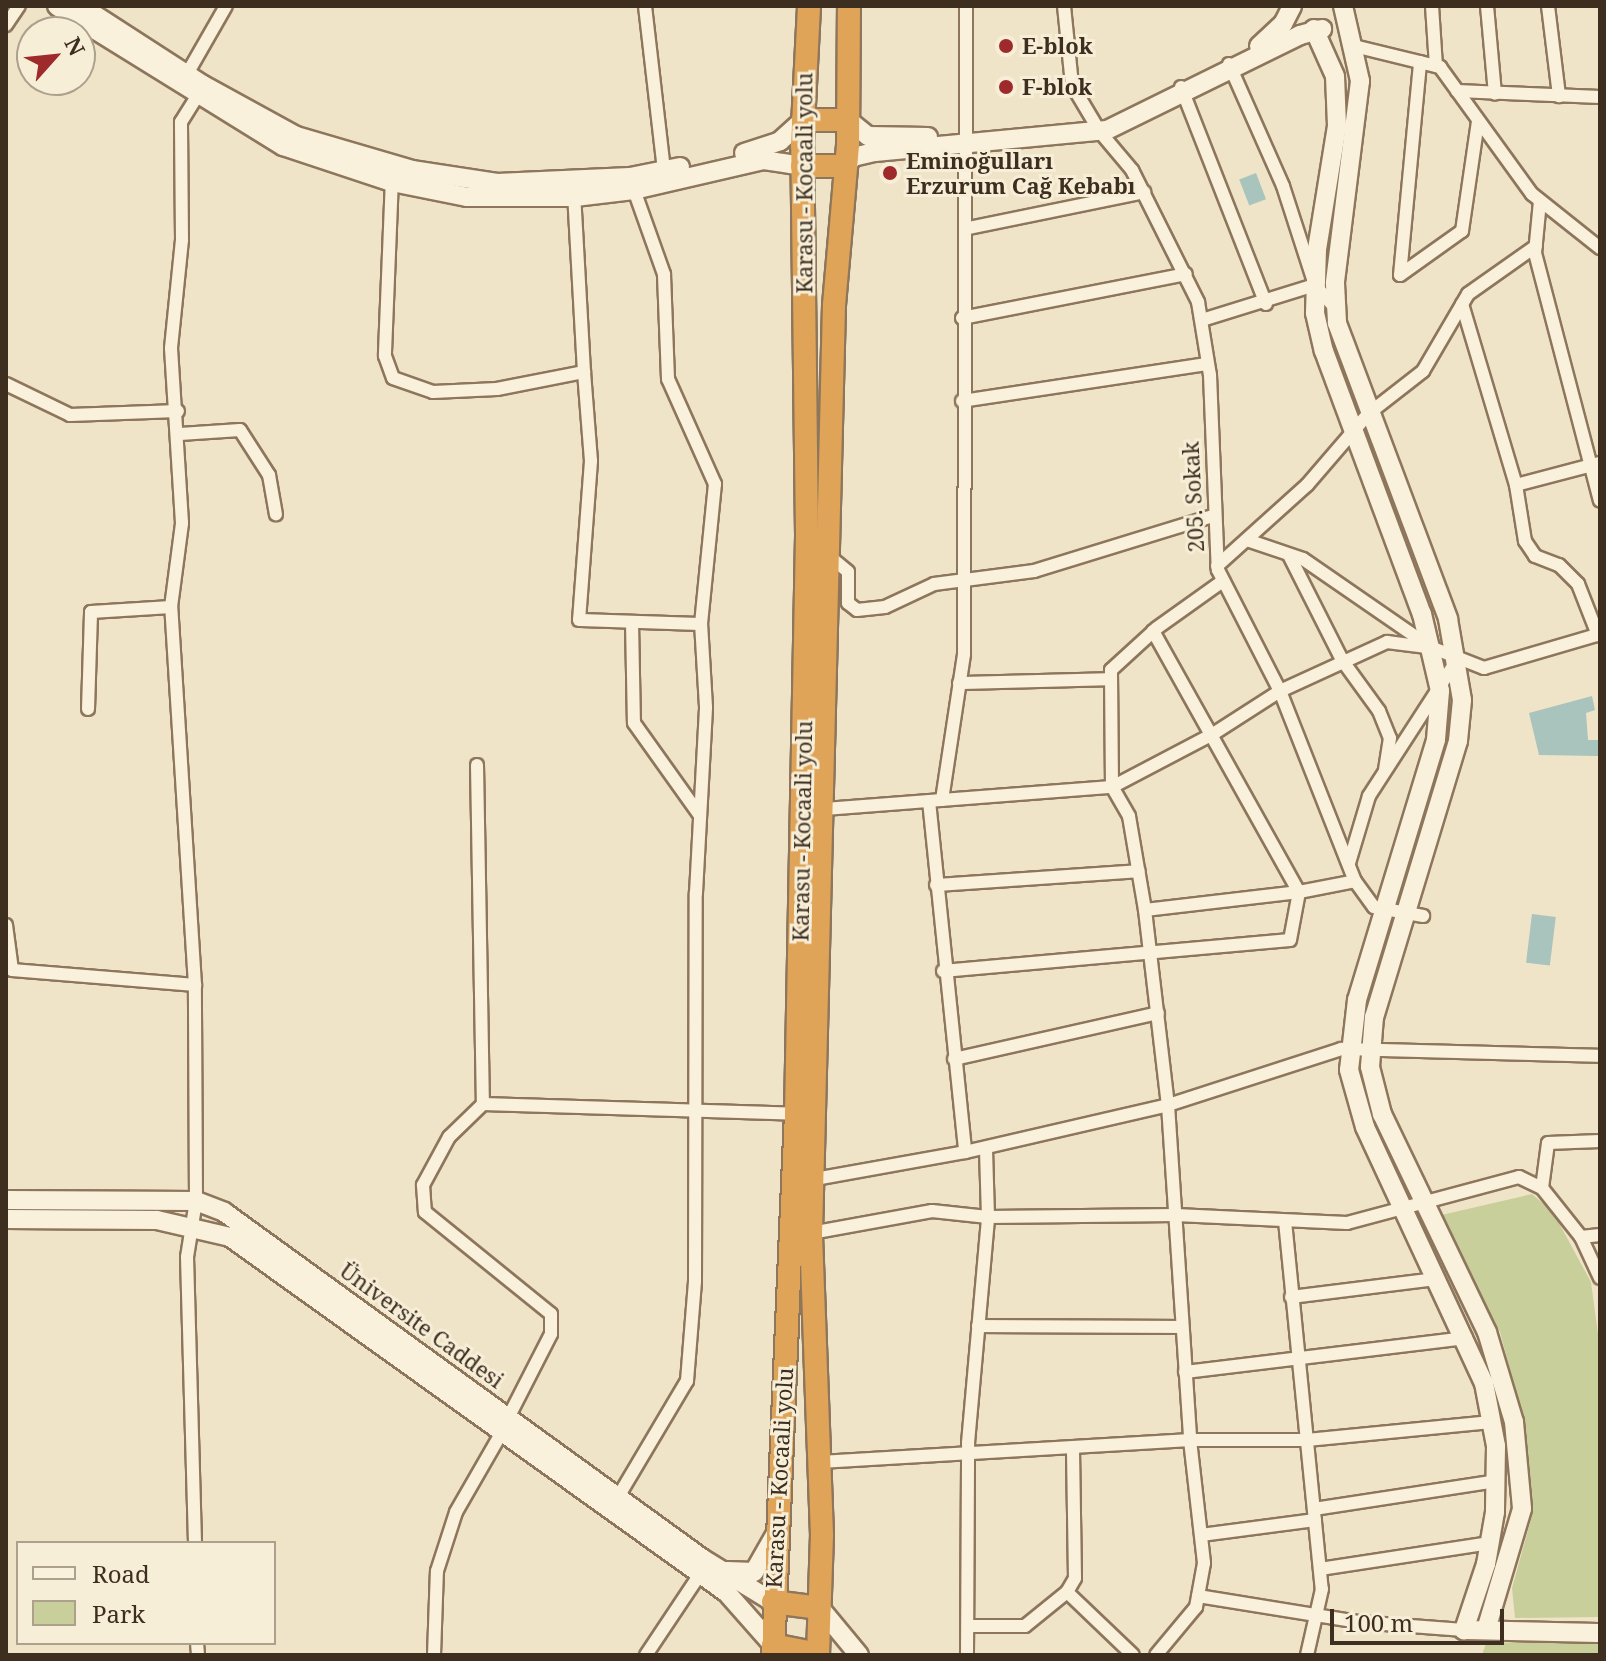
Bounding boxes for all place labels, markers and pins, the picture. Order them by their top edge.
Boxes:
place label: E-blok [1022,33,1093,59]
marker: E-blok [997,37,1015,55]
place label: F-blok [1022,74,1092,100]
marker: F-blok [997,78,1015,96]
place label: Eminoğulları Erzurum Cağ Kebabı [906,147,1136,198]
marker: Eminoğulları Erzurum Cağ Kebabı [881,164,899,182]

